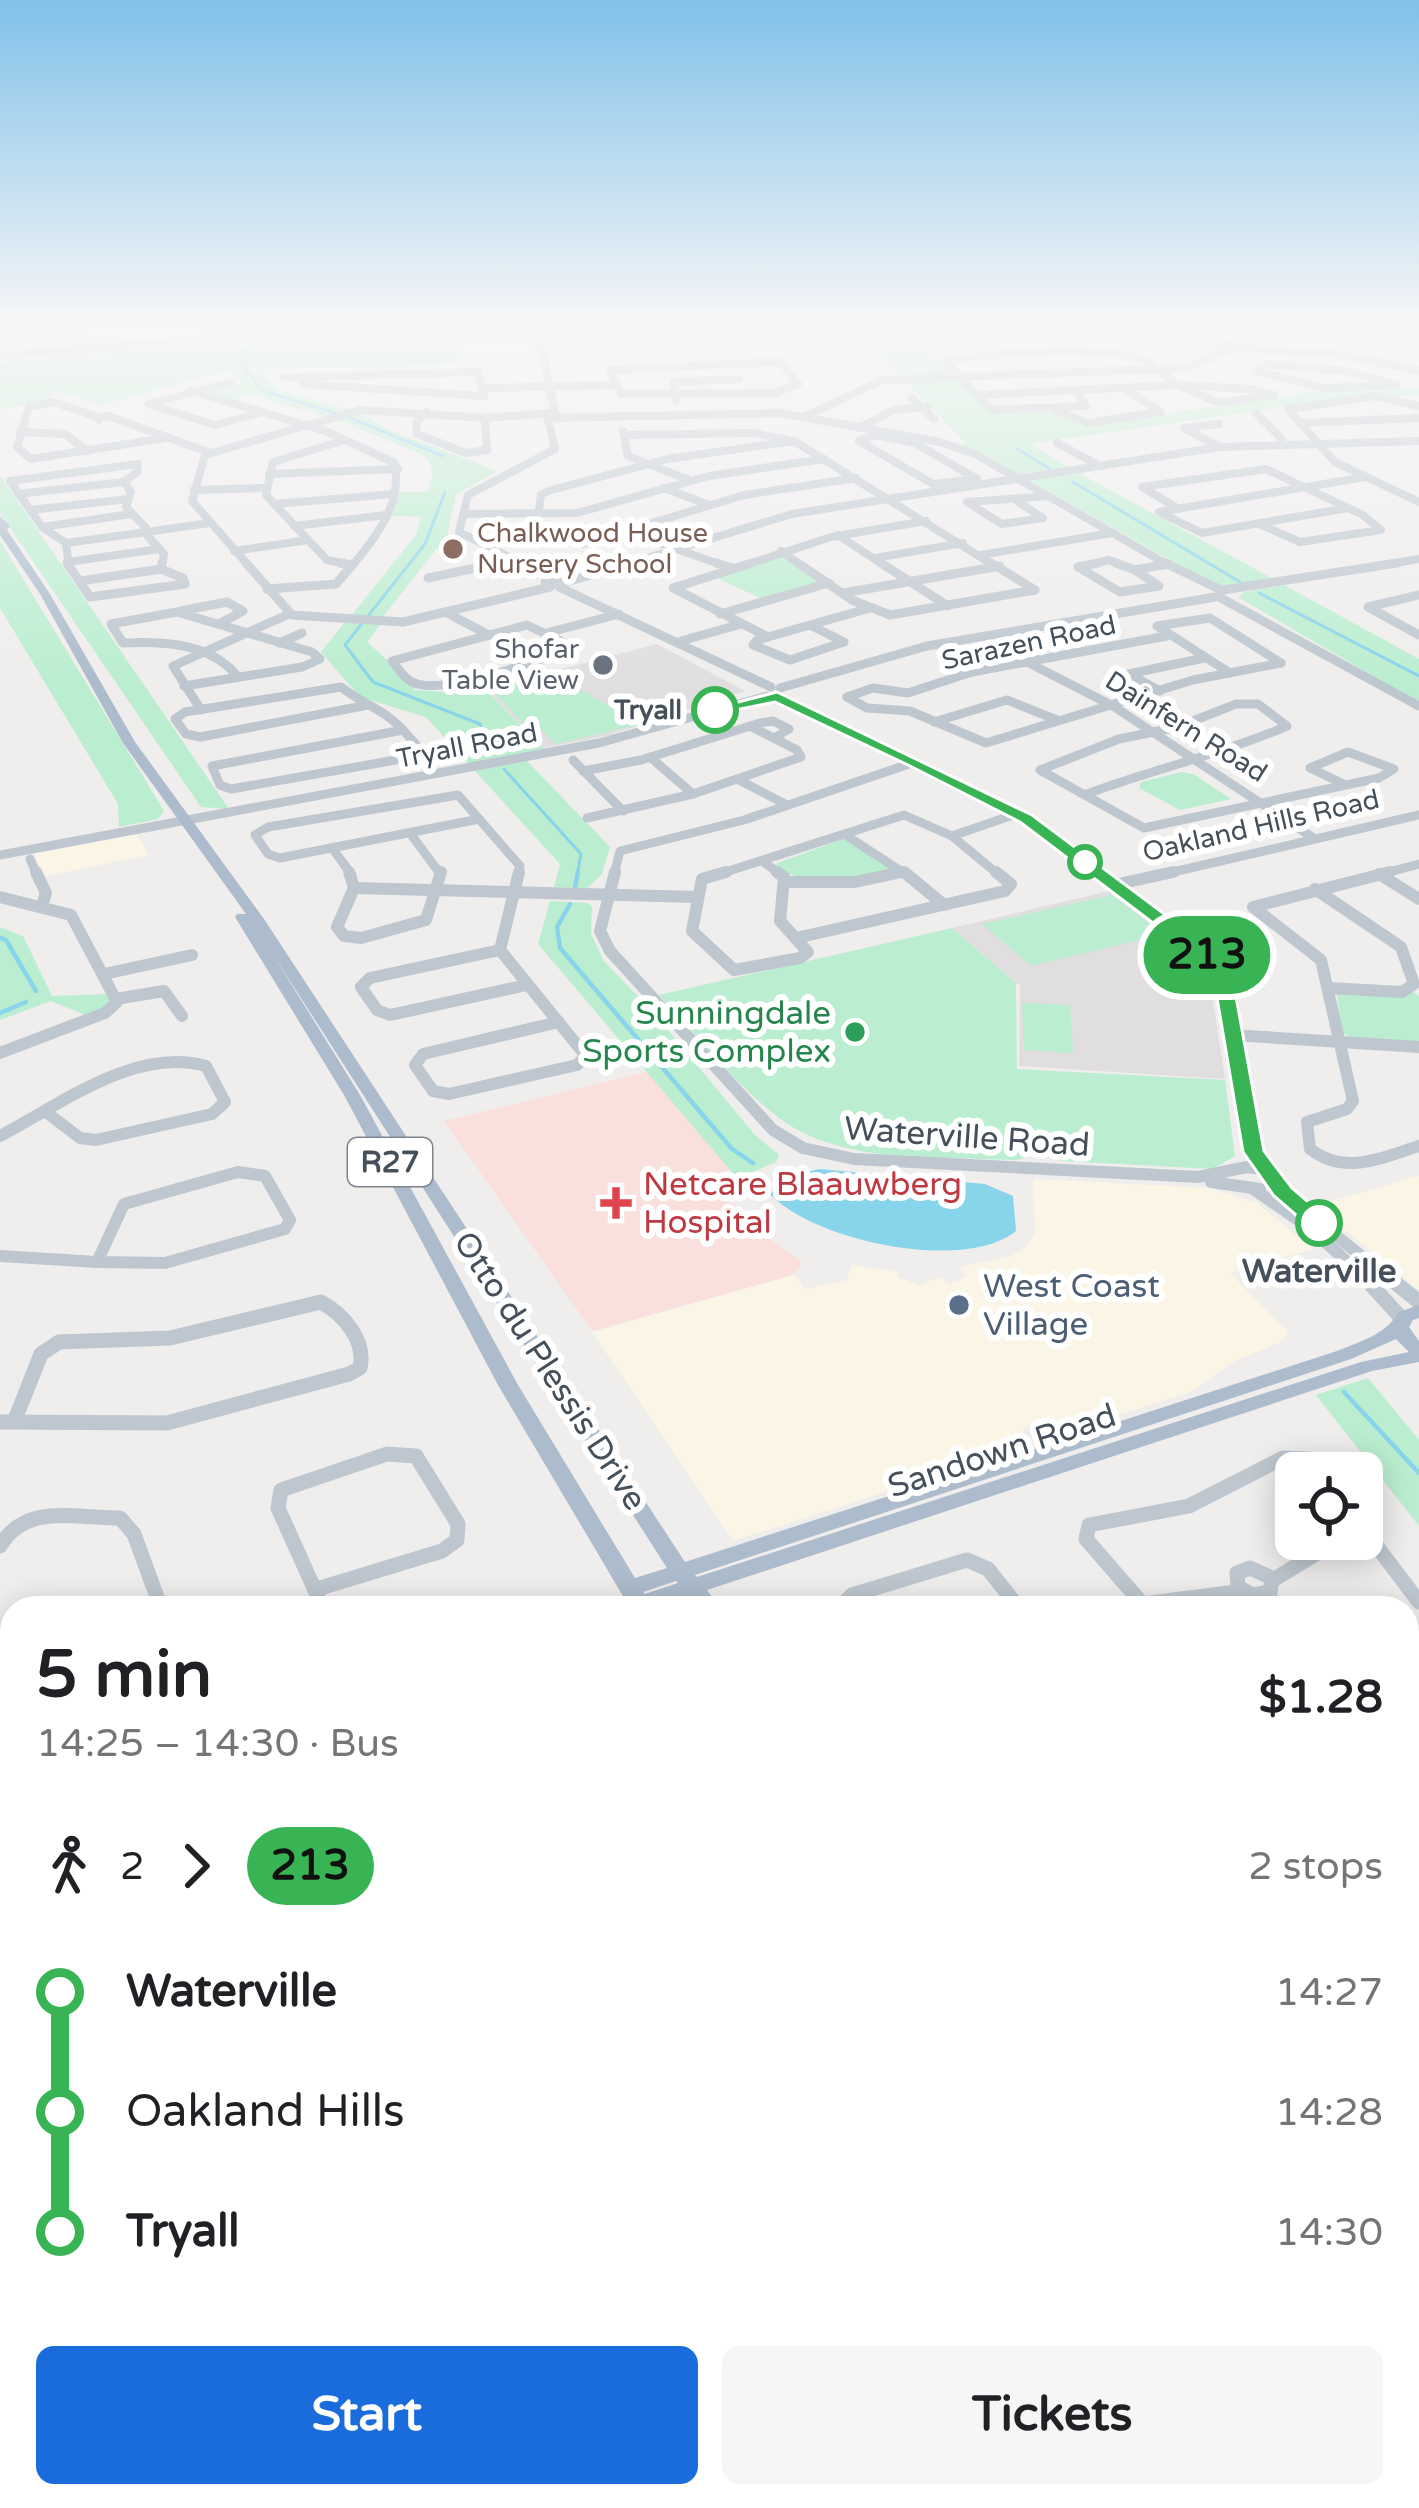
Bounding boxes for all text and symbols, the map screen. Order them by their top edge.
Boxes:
place label: Chalkwood House Nursery School [477,517,708,581]
marker: Chalkwood House Nursery School [440,536,466,562]
street label: Sarazen Road [939,608,1119,678]
place label: Shofar Table View [442,633,580,697]
marker: Shofar Table View [590,652,616,678]
street label: Dainfern Road [1099,664,1273,790]
marker: Tryall [693,688,737,732]
place label: Tryall [613,694,682,727]
street label: Tryall Road [394,716,540,776]
street label: Oakland Hills Road [1139,783,1383,869]
unlabelled marker [1069,846,1101,878]
line badge: 213 [1138,916,1276,994]
text: 213 [1167,929,1247,980]
place label: Sunningdale Sports Complex [582,994,831,1071]
marker: Sunningdale Sports Complex [842,1019,868,1045]
street label: Waterville Road [843,1109,1091,1165]
road number: R27 [348,1138,432,1186]
place label: Netcare Blaauwberg Hospital [643,1165,962,1242]
marker: Netcare Blaauwberg Hospital [600,1187,632,1219]
marker: Waterville [1297,1201,1341,1245]
street label: Otto du Plessis Drive [445,1224,655,1518]
place label: Waterville [1242,1252,1396,1291]
place label: West Coast Village [983,1267,1160,1344]
marker: West Coast Village [946,1292,972,1318]
street label: Sandown Road [883,1396,1121,1506]
map controls [1275,1452,1383,1560]
button: locate [1275,1452,1383,1560]
text: 5 min [36,1635,212,1715]
text: $1.28 [1259,1671,1383,1725]
text: 14:25 – 14:30 · Bus [36,1720,399,1767]
icon: walk [36,1833,102,1899]
icon: forward [163,1833,229,1899]
text: 213 [271,1840,350,1891]
text: 2 [120,1843,145,1890]
text: 2 stops [1248,1843,1383,1890]
text: Waterville [126,1965,337,2019]
text: 14:27 [1275,1969,1383,2016]
text: Oakland Hills [126,2085,405,2139]
text: 14:28 [1275,2089,1383,2136]
text: Tryall [126,2205,240,2259]
text: 14:30 [1275,2209,1383,2256]
button: Start [36,2346,698,2484]
button: Tickets [722,2346,1383,2484]

